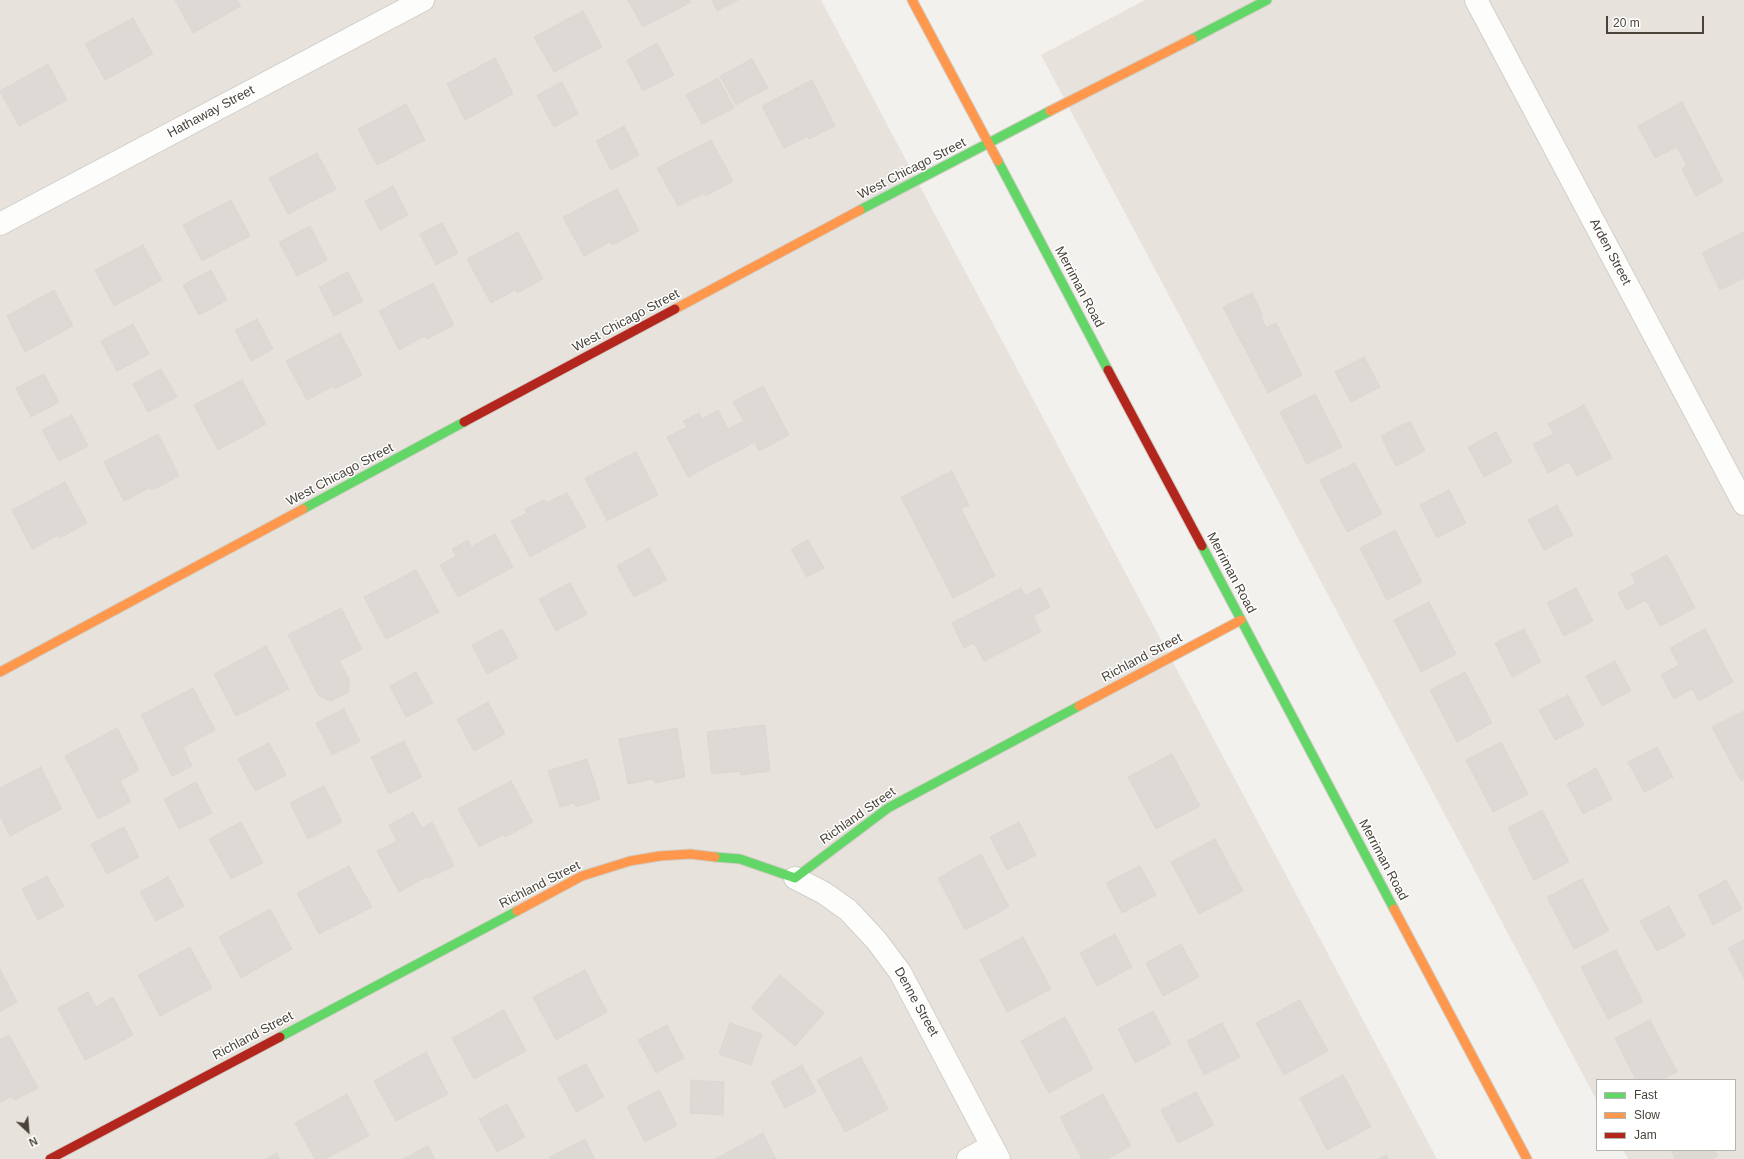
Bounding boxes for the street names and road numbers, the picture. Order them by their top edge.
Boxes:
street label: Hathaway Street [165,83,257,141]
street label: West Chicago Street [855,135,969,203]
street label: Arden Street [1586,216,1634,288]
street label: Merriman Road [1051,244,1107,330]
street label: West Chicago Street [570,286,682,356]
street label: West Chicago Street [284,440,396,510]
street label: Merriman Road [1203,530,1259,616]
street label: Richland Street [1099,630,1185,686]
street label: Richland Street [817,784,899,848]
street label: Merriman Road [1355,817,1411,903]
street label: Richland Street [497,858,583,912]
street label: Denne Street [891,965,941,1039]
street label: Richland Street [210,1008,296,1064]

